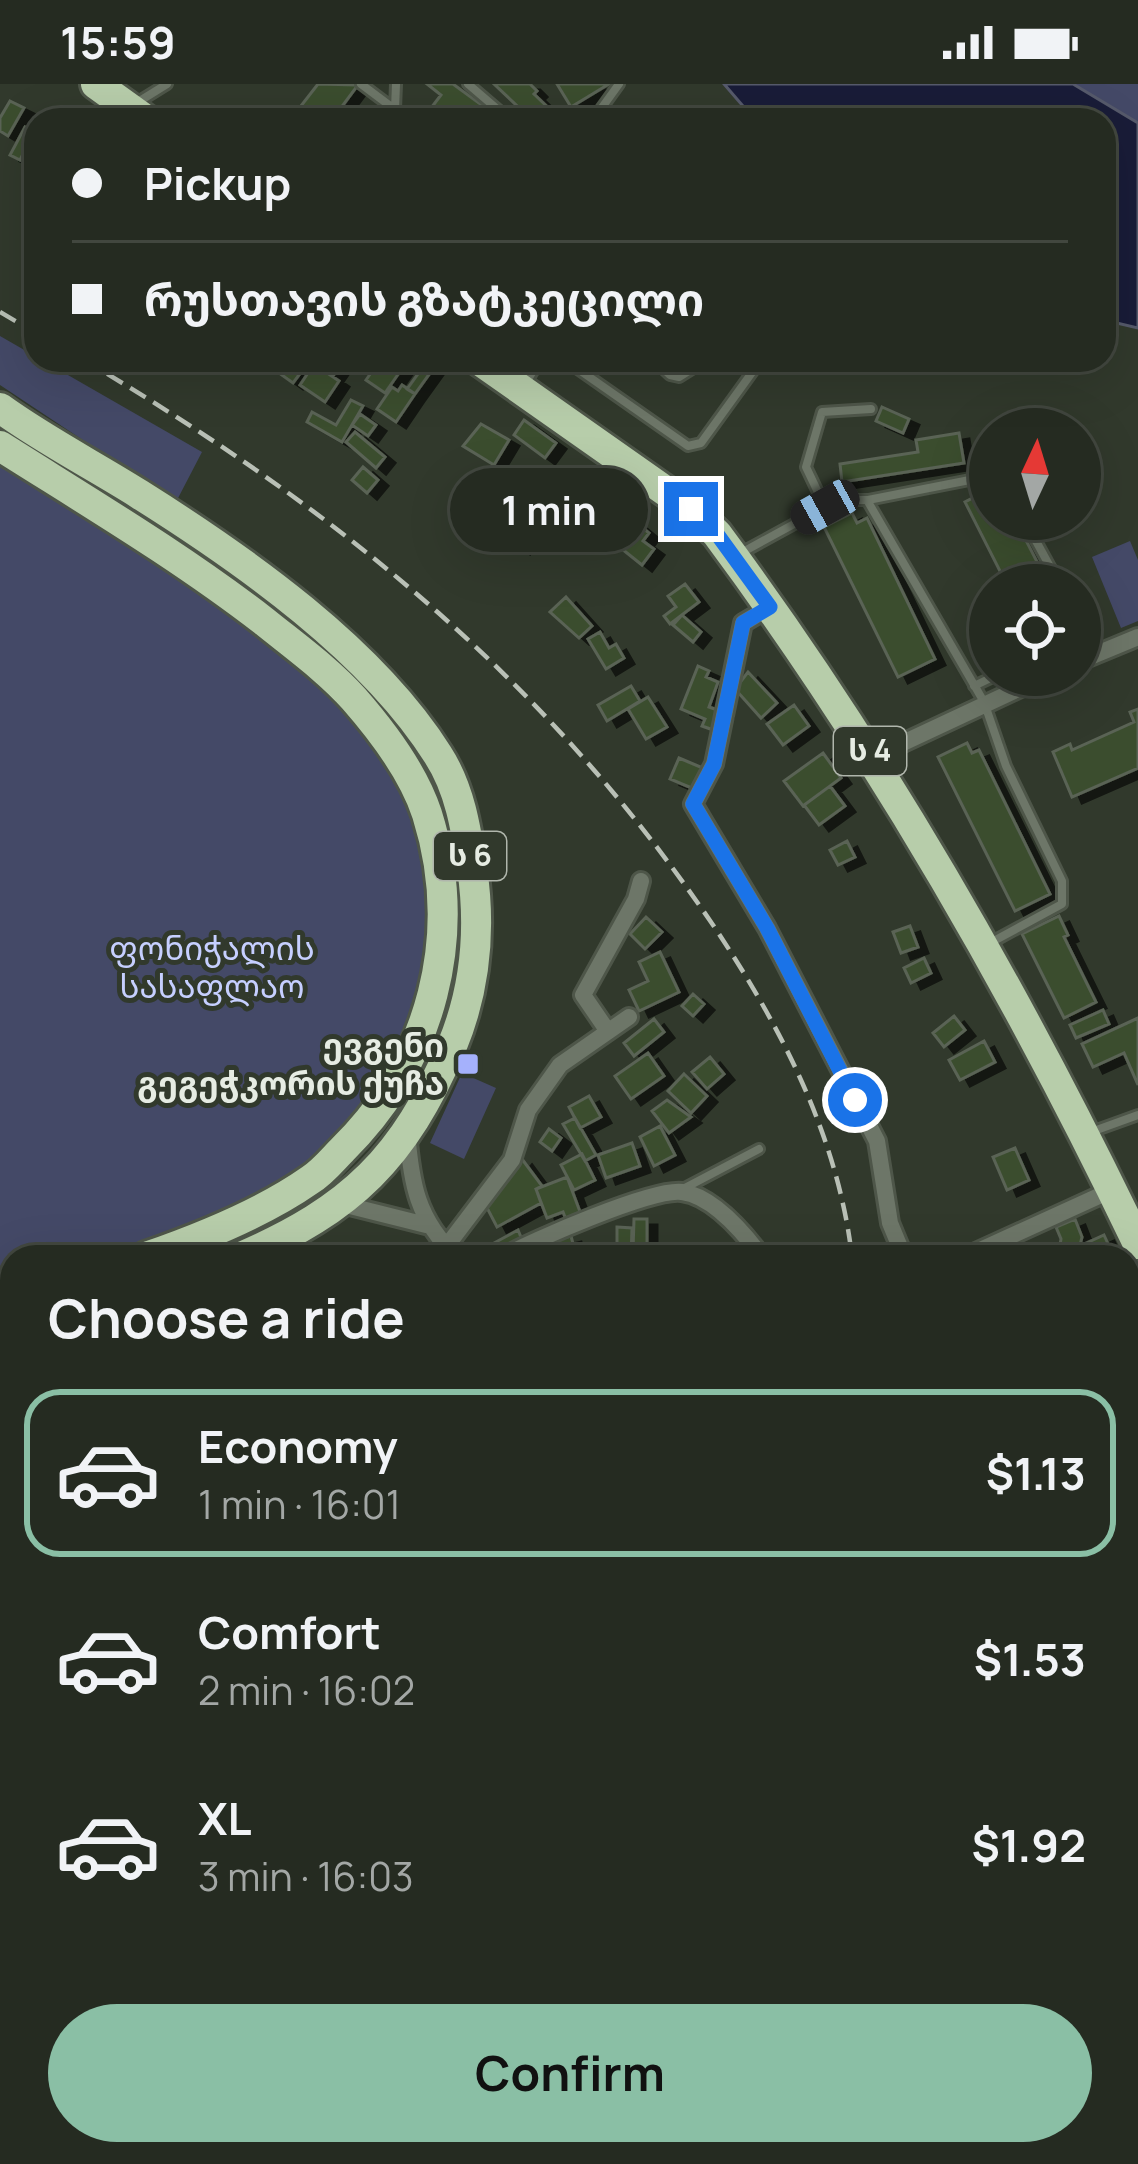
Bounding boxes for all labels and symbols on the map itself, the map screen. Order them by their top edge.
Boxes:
north arrow [969,408,1101,540]
callout: 1 min [451,467,649,551]
car [785,474,865,540]
route end [664,482,718,536]
road number: ს 4 [834,727,906,775]
road number: ს 6 [434,832,506,880]
park label: ფონიჭალის სასაფლაო [109,925,315,1008]
place label: ევგენი გეგეჭკორის ქუჩა [137,1022,444,1105]
marker: ევგენი გეგეჭკორის ქუჩა [455,1051,481,1077]
route start [828,1073,882,1127]

